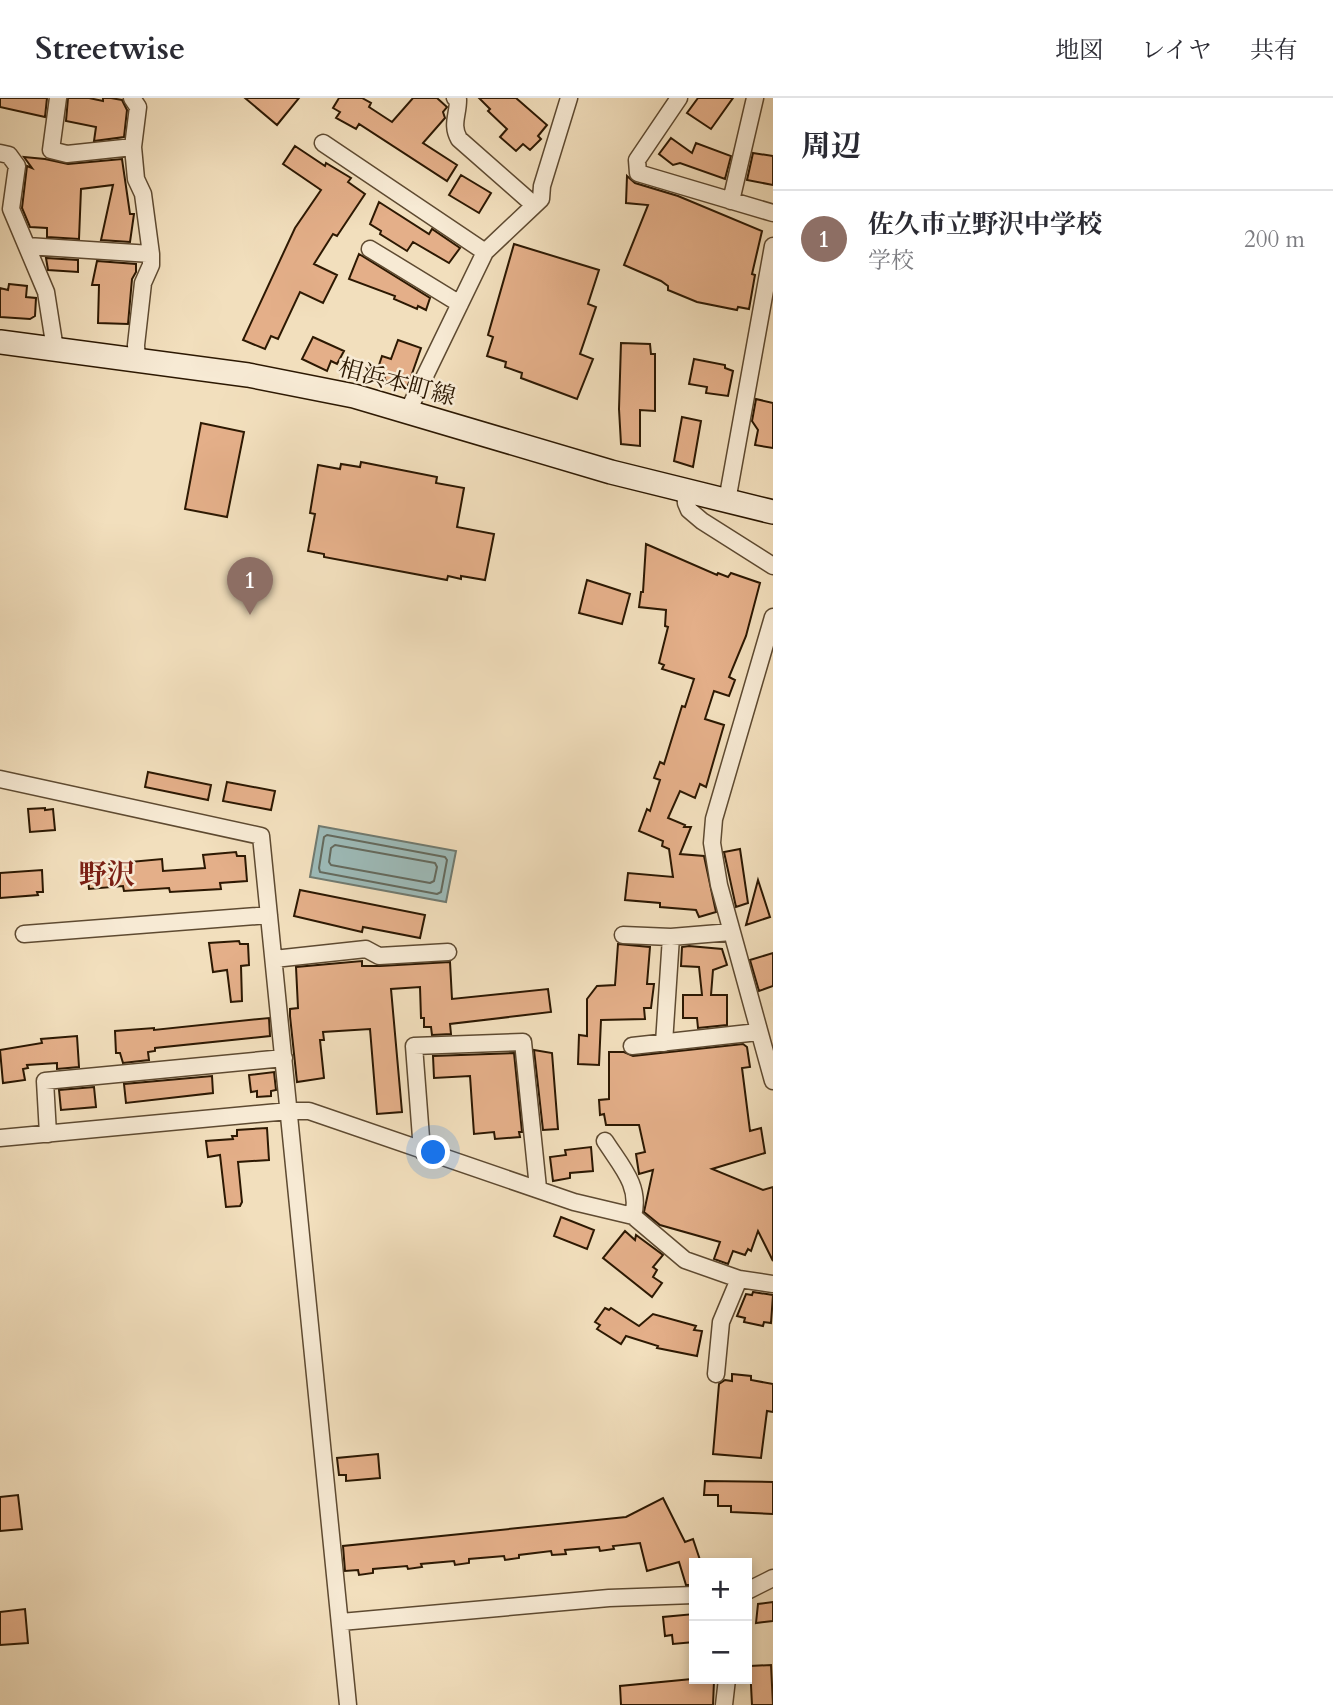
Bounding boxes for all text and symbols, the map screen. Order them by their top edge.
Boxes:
text: Streetwise [35,26,185,71]
text: 地図 [1055,34,1103,67]
text: レイヤ [1141,34,1212,67]
text: 共有 [1250,34,1298,67]
text: 周辺 [801,126,861,167]
text: 佐久市立野沢中学校 [868,207,1102,242]
text: 1 [818,224,830,255]
text: 200 m [1244,224,1305,255]
text: 学校 [868,245,914,276]
street label: 相浜本町線 [335,351,459,414]
pin: 1 [227,557,273,615]
district label: 野沢 [79,856,135,894]
your location [416,1135,450,1169]
map controls [689,1558,752,1684]
button: + [689,1558,752,1621]
button: − [689,1621,752,1684]

